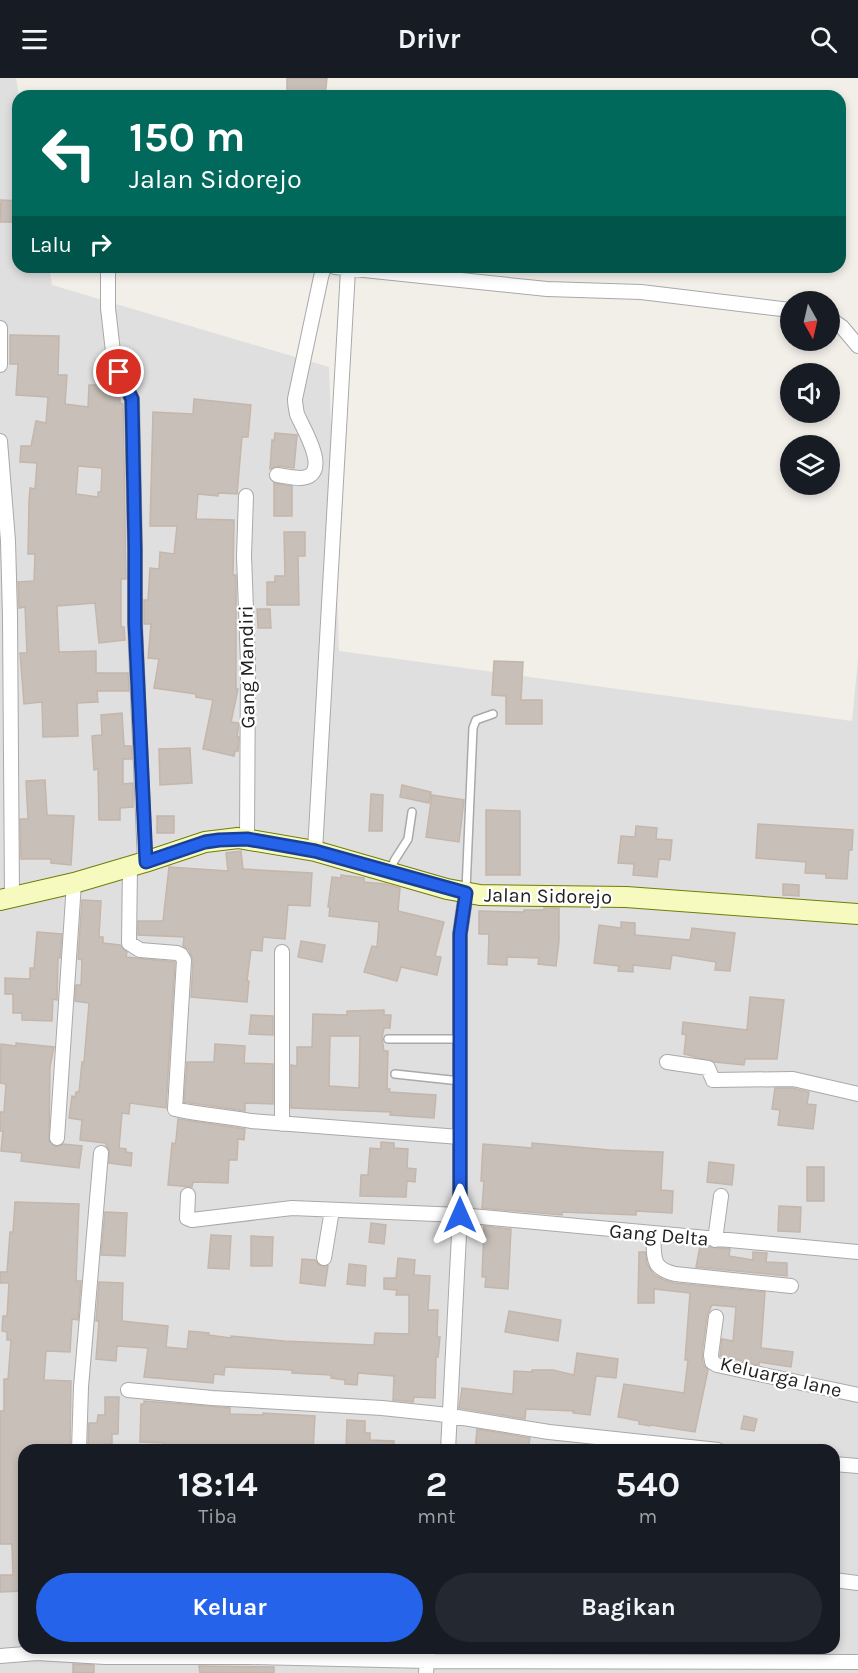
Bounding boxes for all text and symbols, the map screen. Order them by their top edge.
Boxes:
icon: menu [18,23,51,56]
text: Drivr [398,23,460,55]
icon: search [807,23,840,56]
text: 150 m [129,112,245,162]
icon: left [30,114,108,192]
text: Jalan Sidorejo [129,163,302,195]
icon: right [84,228,117,261]
text: Lalu [30,232,72,258]
north arrow [780,291,840,351]
map controls [780,291,840,495]
pin [93,346,144,397]
icon: arrive [102,355,135,388]
button: sound [780,363,840,423]
button: layers [780,435,840,495]
street label: Gang Mandiri [234,605,260,729]
street label: Jalan Sidorejo [484,883,612,909]
position arrow [428,1183,492,1247]
street label: Gang Delta [608,1219,710,1251]
street label: Keluarga lane [718,1352,844,1402]
text: 18:14 [178,1463,258,1505]
text: 2 [426,1463,447,1505]
text: 540 [615,1463,680,1505]
text: Tiba [198,1505,237,1528]
text: mnt [417,1505,456,1528]
text: m [638,1505,657,1528]
button: Keluar [36,1573,423,1642]
button: Bagikan [435,1573,822,1642]

